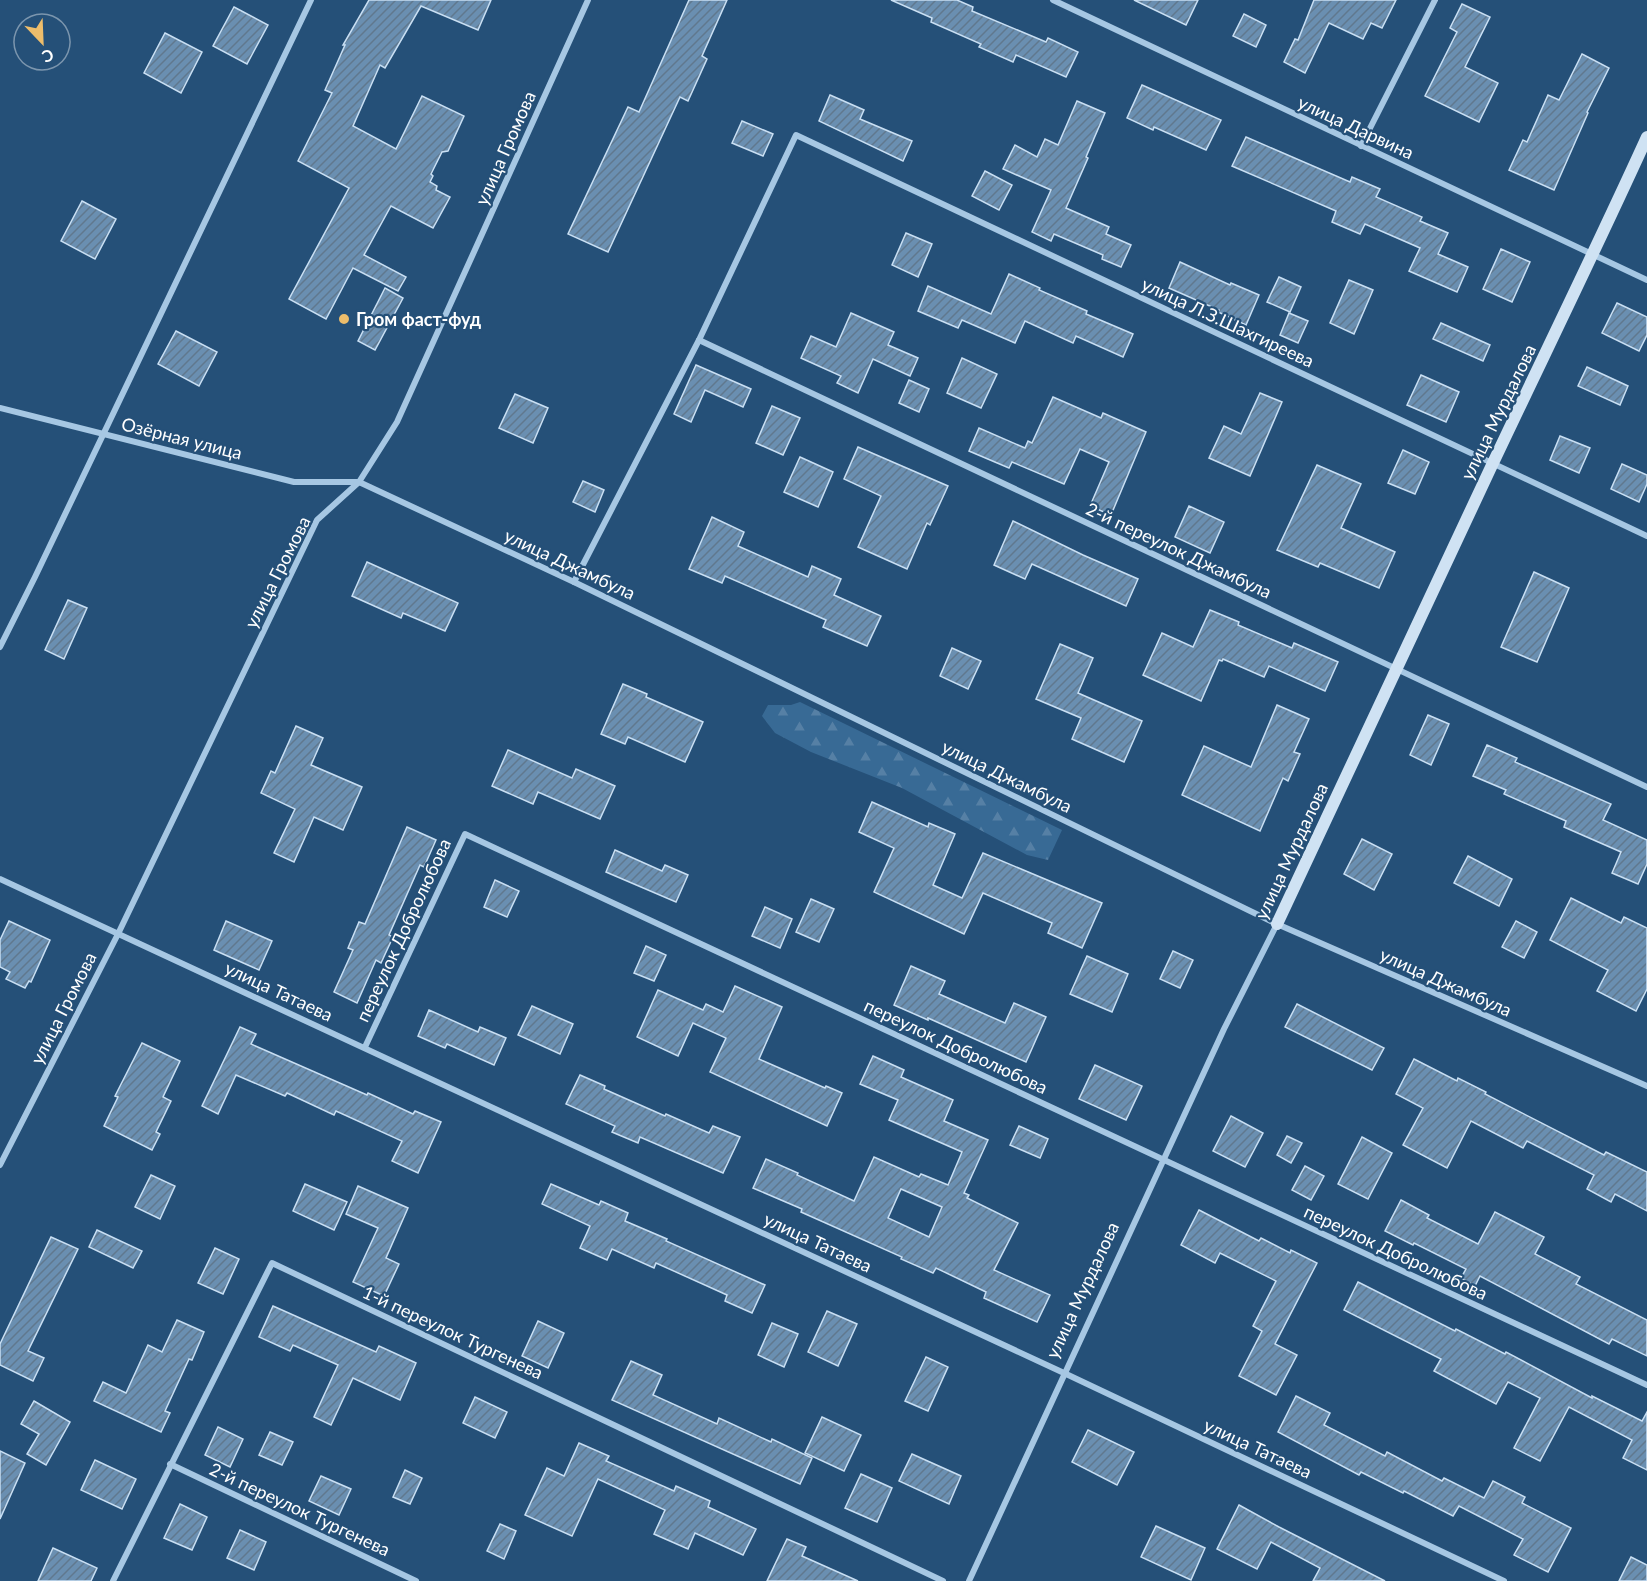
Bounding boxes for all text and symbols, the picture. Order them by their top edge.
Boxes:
north arrow [12,12,72,72]
text: С [39,45,57,67]
street label: улица Громова [470,88,540,208]
street label: улица Дарвина [1295,91,1417,163]
street label: улица Л.З.Шахгиреева [1138,272,1318,372]
place label: Гром фаст-фуд [356,308,482,330]
marker: Гром фаст-фуд [337,312,351,326]
street label: улица Мурдалова [1456,341,1540,483]
street label: Озёрная улица [119,412,245,464]
street label: 2-й переулок Джамбула [1083,497,1275,603]
street label: улица Громова [239,512,315,632]
street label: улица Джамбула [501,524,639,604]
street label: улица Джамбула [938,735,1076,817]
street label: улица Мурдалова [1250,779,1332,923]
street label: переулок Добролюбова [351,835,455,1025]
street label: улица Джамбула [1377,943,1515,1021]
street label: улица Громова [25,948,101,1068]
street label: улица Татаева [222,956,336,1026]
street label: переулок Добролюбова [861,994,1051,1098]
street label: переулок Добролюбова [1301,1200,1491,1304]
street label: улица Татаева [761,1207,875,1277]
street label: улица Мурдалова [1041,1218,1123,1362]
street label: 1-й переулок Тургенева [359,1280,547,1384]
street label: улица Татаева [1201,1413,1315,1483]
street label: 2-й переулок Тургенева [206,1457,394,1561]

